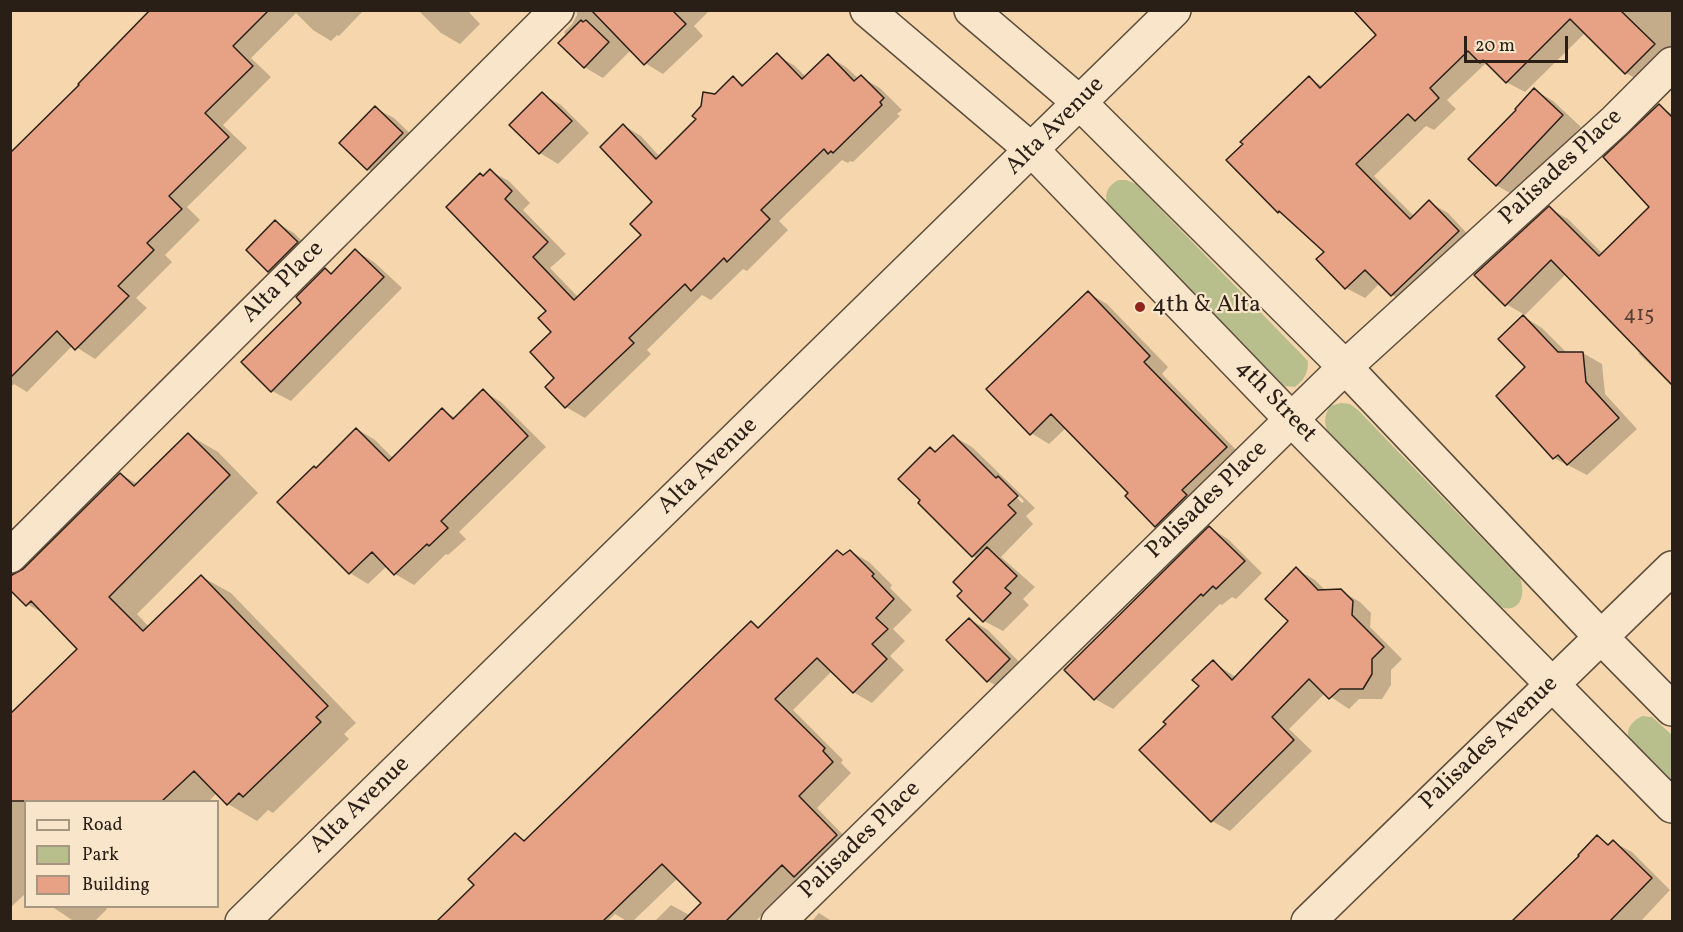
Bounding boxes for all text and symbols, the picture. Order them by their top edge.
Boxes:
scale bar [1467,24,1570,62]
text: 20 m [1475,34,1515,59]
street label: Alta Avenue [1001,72,1111,182]
street label: Palisades Place [1495,104,1629,232]
street label: Alta Place [237,236,331,330]
place label: 4th & Alta [1152,293,1261,321]
marker: 4th & Alta [1133,300,1147,314]
house number: 415 [1624,303,1654,329]
street label: 4th Street [1228,354,1322,450]
street label: Alta Avenue [653,412,765,522]
street label: Palisades Place [1141,436,1275,566]
street label: Palisades Avenue [1415,671,1565,817]
street label: Alta Avenue [305,751,417,861]
street label: Palisades Place [794,776,928,906]
legend [24,800,219,908]
text: Road [82,813,123,838]
text: Park [82,843,119,868]
text: Building [82,873,150,898]

